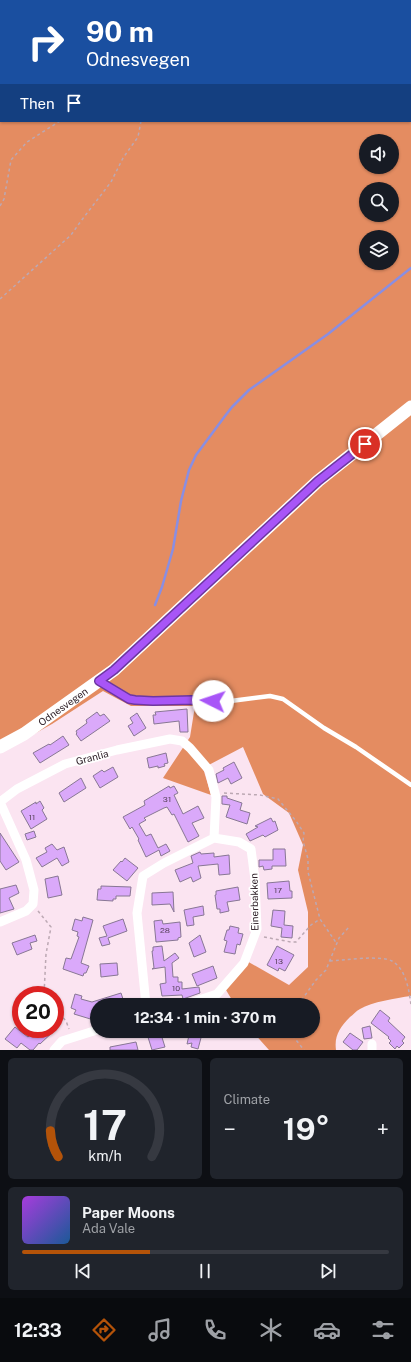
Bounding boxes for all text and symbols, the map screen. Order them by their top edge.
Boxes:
text: 90 m [86,15,154,48]
icon: right [20,16,72,68]
text: Odnesvegen [86,49,190,70]
icon: arrive [63,92,85,114]
text: Then [20,95,55,112]
map controls [359,134,399,270]
button: sound [359,134,399,174]
button: search [359,182,399,222]
button: layers [359,230,399,270]
pin [348,427,382,461]
icon: arrive [354,433,376,455]
position arrow [192,680,234,722]
street label: Odnesvegen [36,685,90,728]
street label: Granlia [74,747,110,767]
house number: 31 [163,794,171,804]
house number: 11 [29,812,35,822]
street label: Einerbakken [247,873,261,931]
house number: 17 [274,885,282,895]
house number: 28 [160,925,170,935]
house number: 13 [275,956,283,966]
house number: 10 [172,983,180,993]
speed limit sign: 20 [12,986,64,1038]
text: 12:34 · 1 min · 370 m [134,1009,276,1026]
text: Climate [224,1092,270,1107]
text: 17 [83,1099,127,1148]
text: 19° [283,1111,330,1147]
text: − [224,1116,236,1142]
text: + [377,1116,389,1142]
text: km/h [88,1146,122,1163]
text: Paper Moons [82,1204,175,1221]
text: Ada Vale [82,1221,135,1236]
icon: previous [72,1260,94,1282]
icon: pause [194,1260,216,1282]
icon: next [317,1260,339,1282]
icon: directions [90,1316,118,1344]
icon: music [146,1316,174,1344]
icon: phone [201,1316,229,1344]
icon: climate [257,1316,285,1344]
icon: car [313,1316,341,1344]
icon: filters [369,1316,397,1344]
text: 12:33 [14,1320,62,1341]

